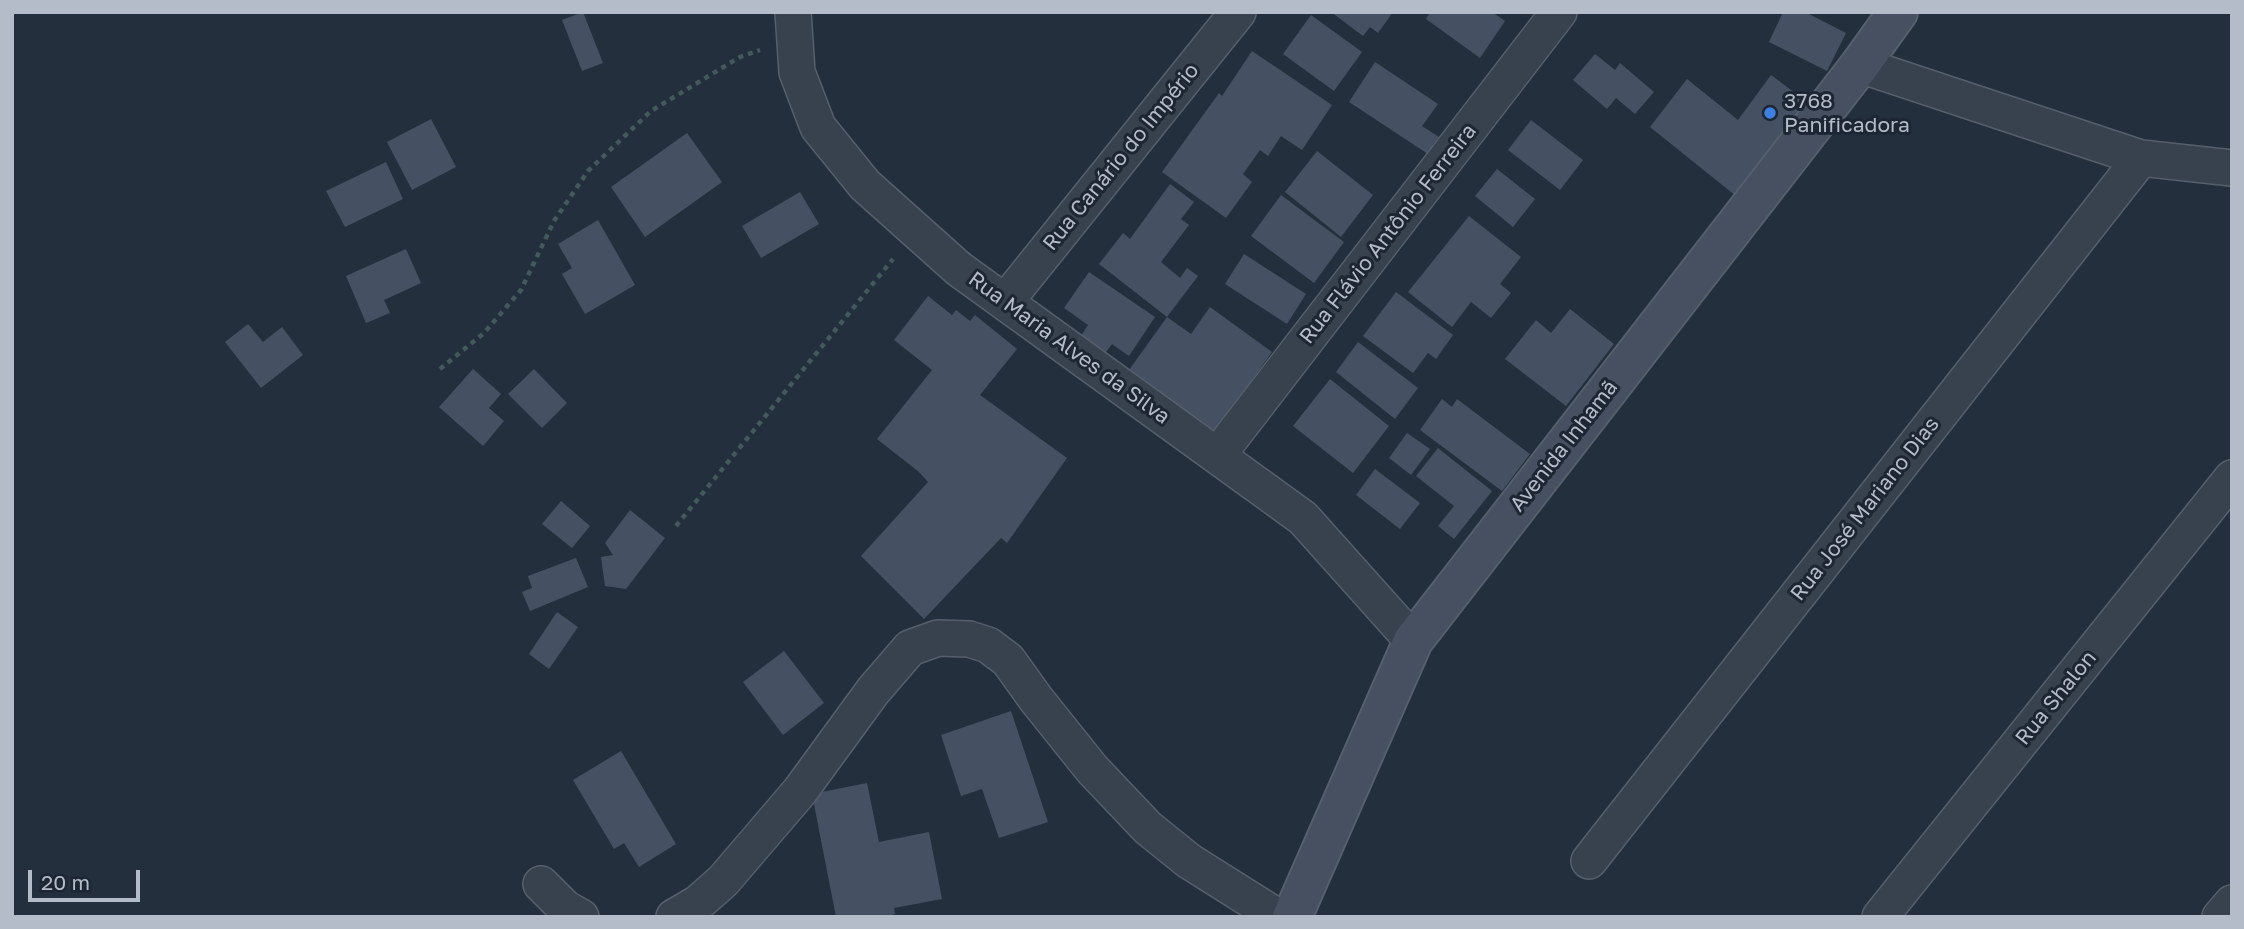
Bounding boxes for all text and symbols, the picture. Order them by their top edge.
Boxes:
street label: Rua Canário do Império [1038,58,1204,256]
place label: 3768 Panificadora [1784,88,1910,138]
marker: 3768 Panificadora [1762,105,1778,121]
street label: Rua Flávio Antônio Ferreira [1294,119,1482,349]
street label: Rua Maria Alves da Silva [963,266,1175,430]
street label: Avenida Inhamã [1505,375,1623,517]
street label: Rua José Mariano Dias [1785,412,1945,606]
street label: Rua Shalon [2010,646,2102,750]
scale bar [32,856,144,900]
text: 20 m [41,869,90,895]

